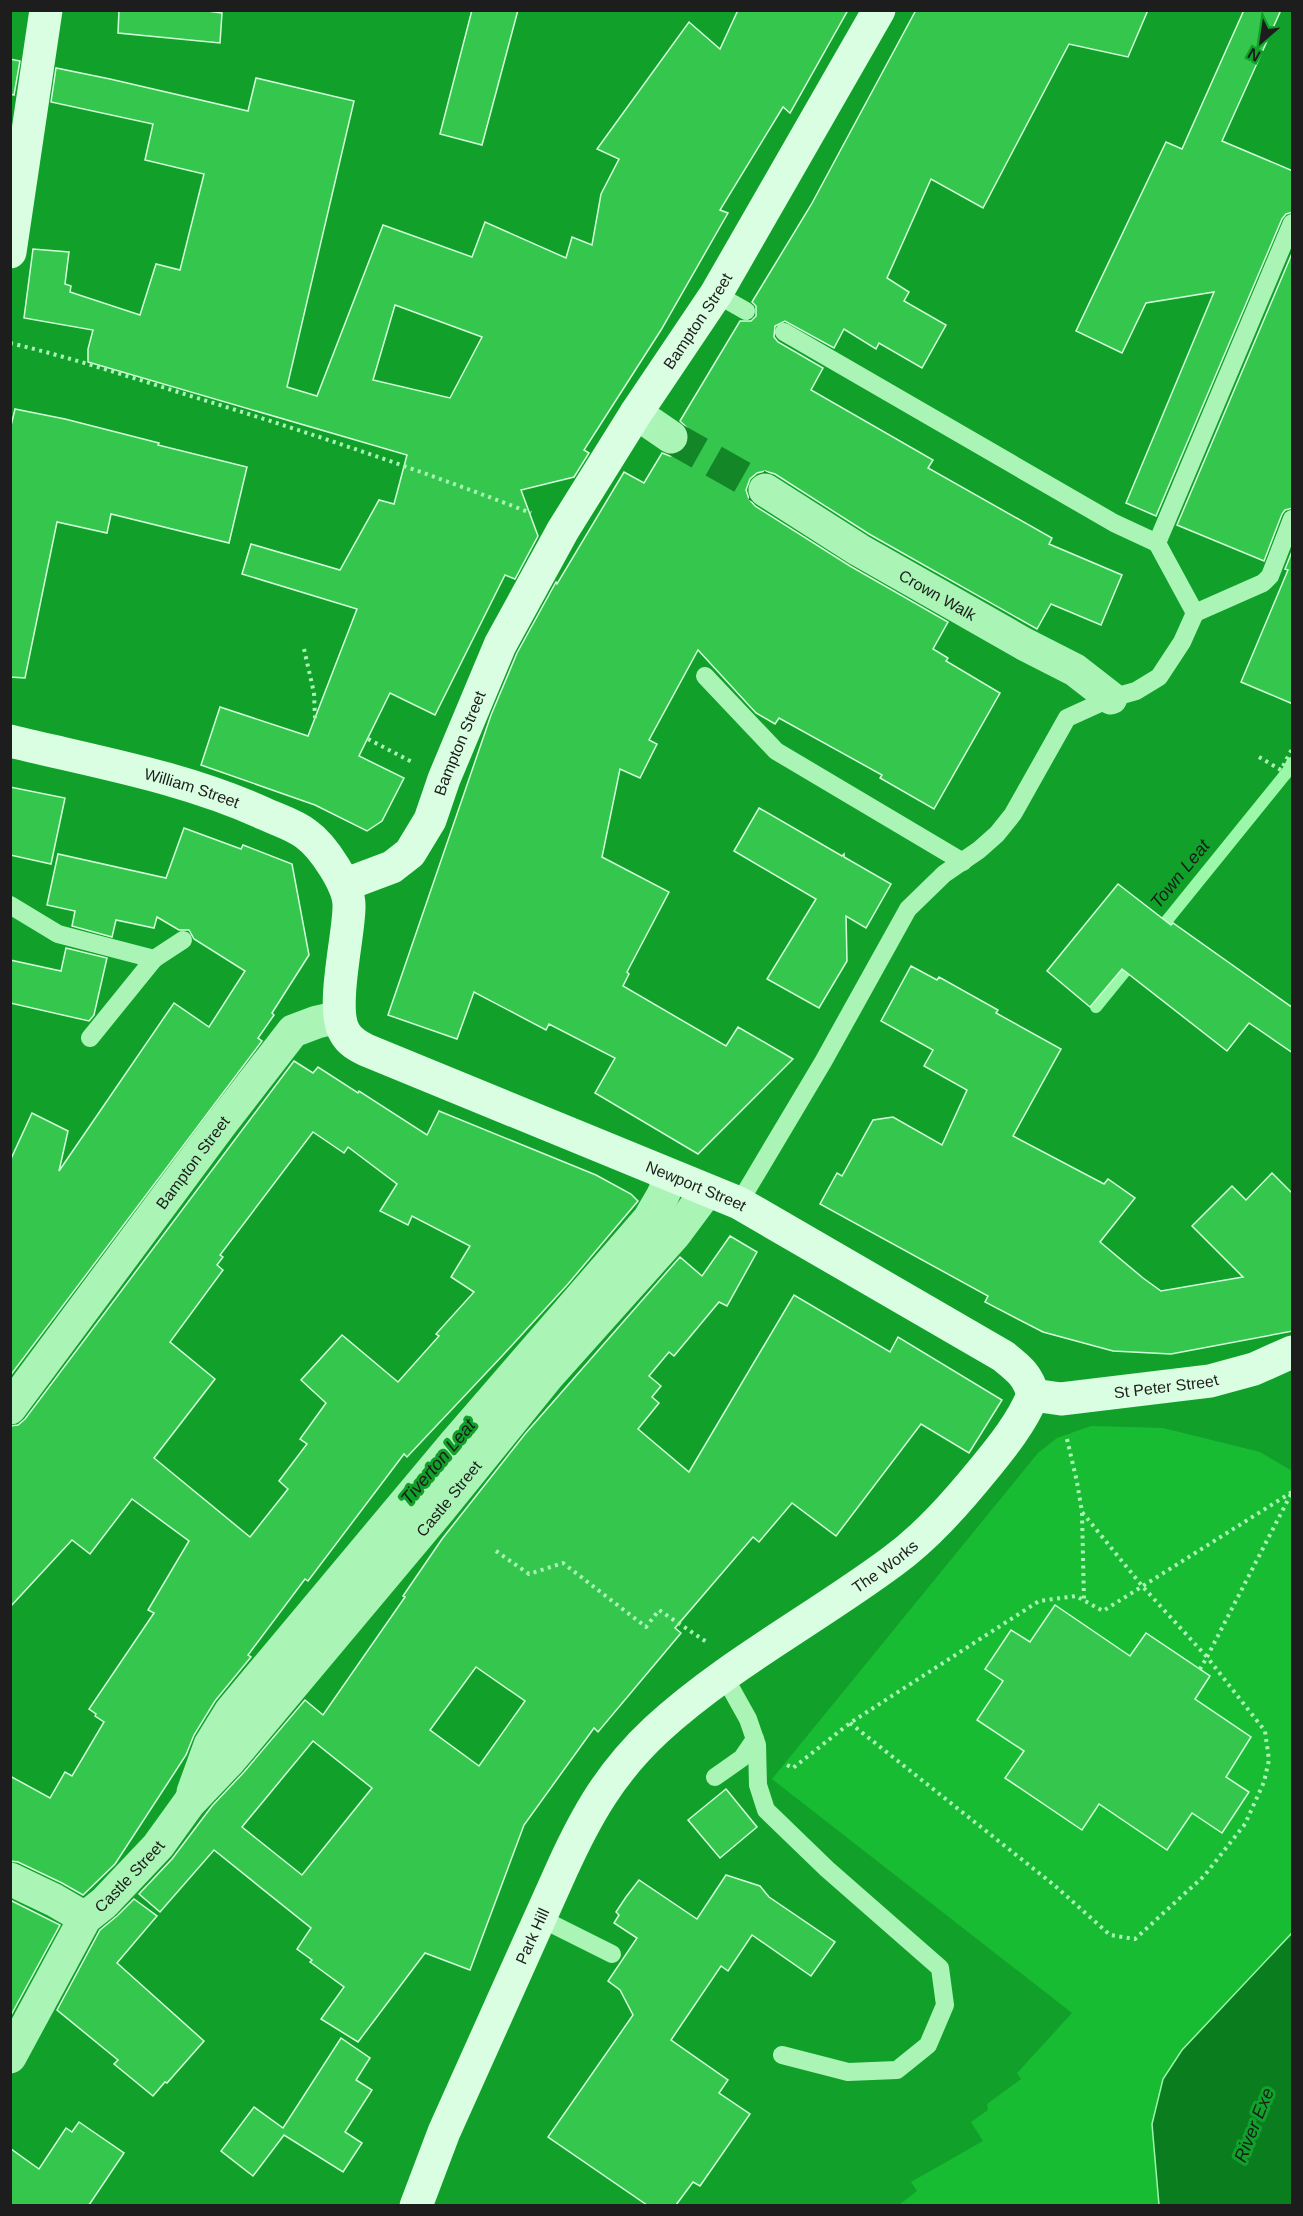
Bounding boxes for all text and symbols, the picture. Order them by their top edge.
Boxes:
north arrow [1231,12,1291,72]
text: N [1245,44,1263,65]
street label: Bampton Street [660,269,735,372]
street label: Crown Walk [896,566,980,624]
street label: Bampton Street [431,688,489,797]
street label: William Street [143,765,243,811]
water label: Town Leat [1146,835,1214,912]
street label: Bampton Street [152,1112,233,1212]
street label: Newport Street [644,1157,750,1214]
street label: St Peter Street [1113,1371,1221,1401]
water label: Tiverton Leat [397,1415,480,1509]
street label: Castle Street [413,1457,485,1540]
street label: The Works [849,1536,921,1596]
street label: Castle Street [91,1837,168,1916]
street label: Park Hill [512,1905,552,1967]
water label: River Exe [1230,2085,1278,2165]

